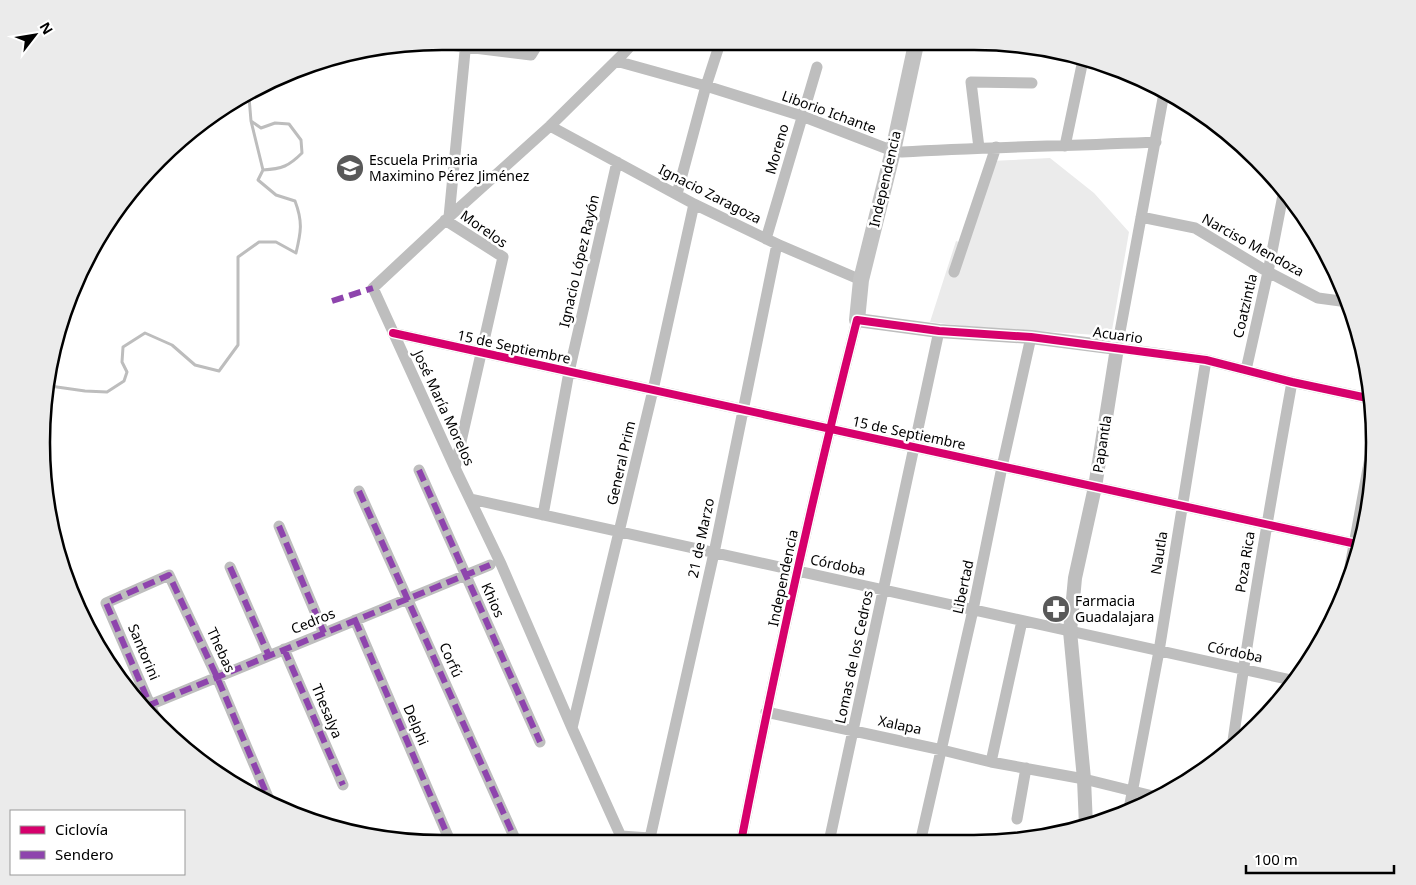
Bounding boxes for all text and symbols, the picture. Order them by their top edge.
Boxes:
north arrow [10,10,60,60]
text: N [35,18,58,38]
street label: Liborio Ichante [779,86,879,137]
street label: Moreno [760,121,793,176]
street label: Independencia [864,129,905,229]
place label: Escuela Primaria Maximino Pérez Jiménez [369,150,530,185]
school or university icon: Escuela Primaria Maximino Pérez Jiménez [335,153,365,183]
street label: Ignacio Zaragoza [656,159,765,228]
street label: Ignacio López Rayón [554,193,603,329]
street label: Morelos [457,206,512,252]
street label: Narciso Mendoza [1199,209,1308,280]
street label: Coatzintla [1228,272,1261,340]
street label: Acuario [1092,322,1144,347]
street label: 15 de Septiembre [456,325,573,368]
street label: José María Morelos [409,345,480,469]
street label: 15 de Septiembre [851,411,968,454]
street label: Papantla [1088,414,1115,474]
street label: General Prim [602,419,639,507]
street label: 21 de Marzo [683,496,718,580]
street label: Independencia [763,528,802,628]
street label: Nautla [1146,530,1171,576]
street label: Poza Rica [1230,530,1259,594]
street label: Córdoba [809,549,868,580]
street label: Libertad [948,558,977,616]
street label: Khios [477,579,510,620]
street label: Lomas de los Cedros [830,588,877,725]
place label: Farmacia Guadalajara [1075,591,1154,626]
pharmacy icon: Farmacia Guadalajara [1041,594,1071,624]
street label: Cedros [288,603,338,638]
street label: Santorini [124,621,165,683]
street label: Thebas [203,624,240,676]
street label: Córdoba [1206,636,1265,667]
street label: Corfú [435,639,468,680]
street label: Thesalya [307,681,347,741]
street label: Delphi [399,701,434,748]
street label: Xalapa [877,711,924,738]
legend [10,810,185,875]
text: Ciclovía [55,819,108,839]
scale bar [1246,842,1394,874]
text: Sendero [55,844,114,864]
text: 100 m [1254,849,1298,869]

